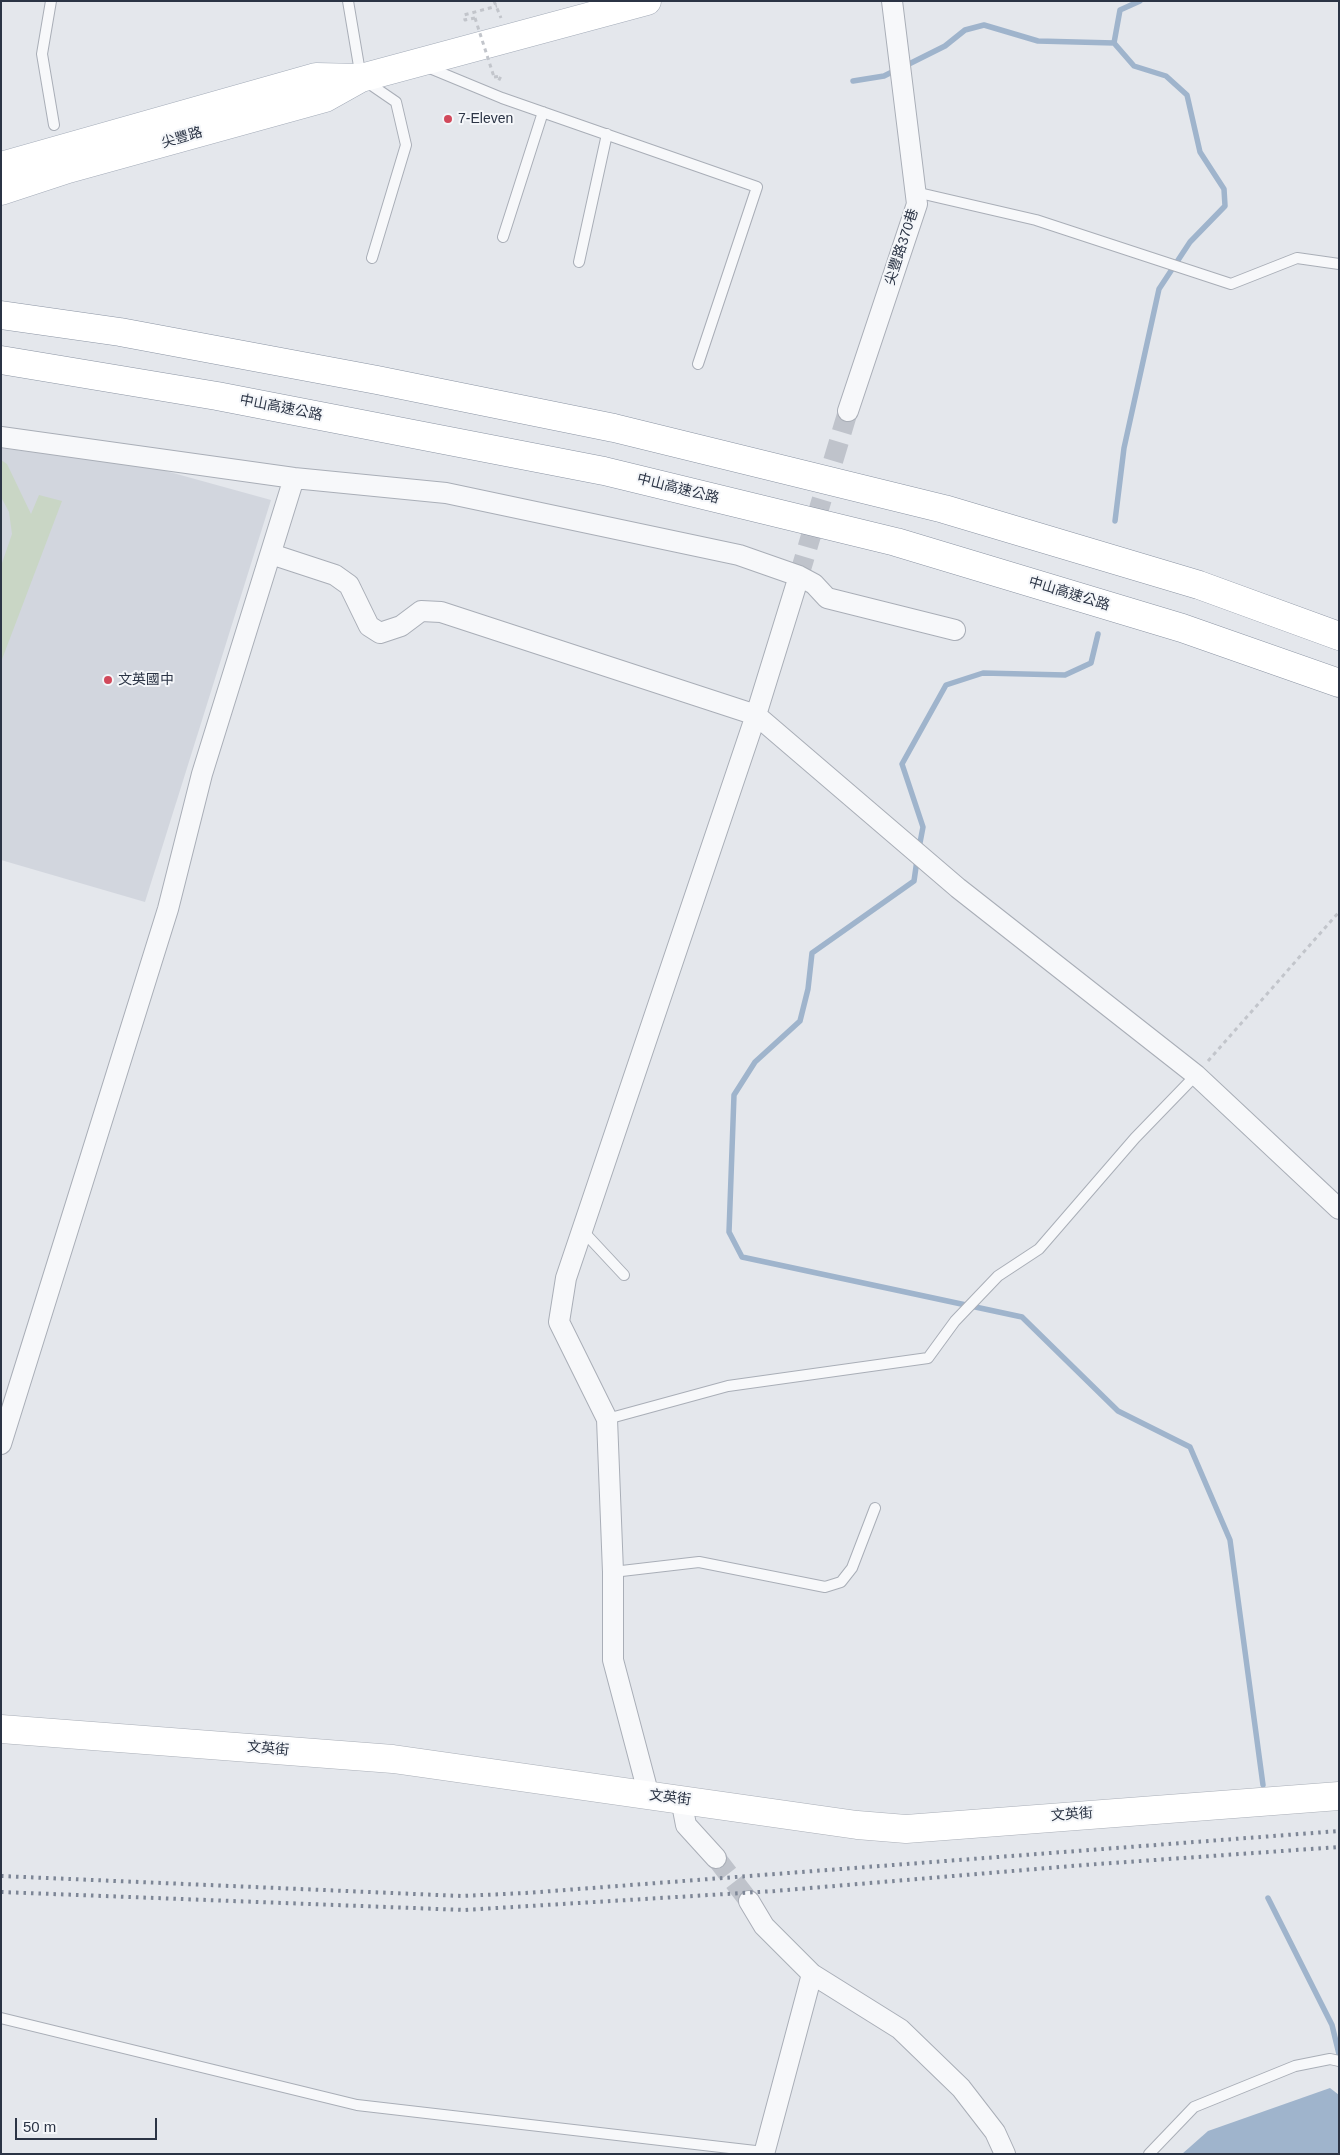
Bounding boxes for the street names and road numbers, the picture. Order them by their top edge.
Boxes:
street label: 尖豐路 [159,124,205,152]
street label: 尖豐路370巷 [882,207,922,287]
street label: 中山高速公路 [238,392,324,424]
street label: 中山高速公路 [635,471,721,507]
street label: 中山高速公路 [1026,574,1112,614]
street label: 文英街 [246,1739,290,1759]
street label: 文英街 [648,1787,692,1809]
street label: 文英街 [1050,1805,1094,1825]

